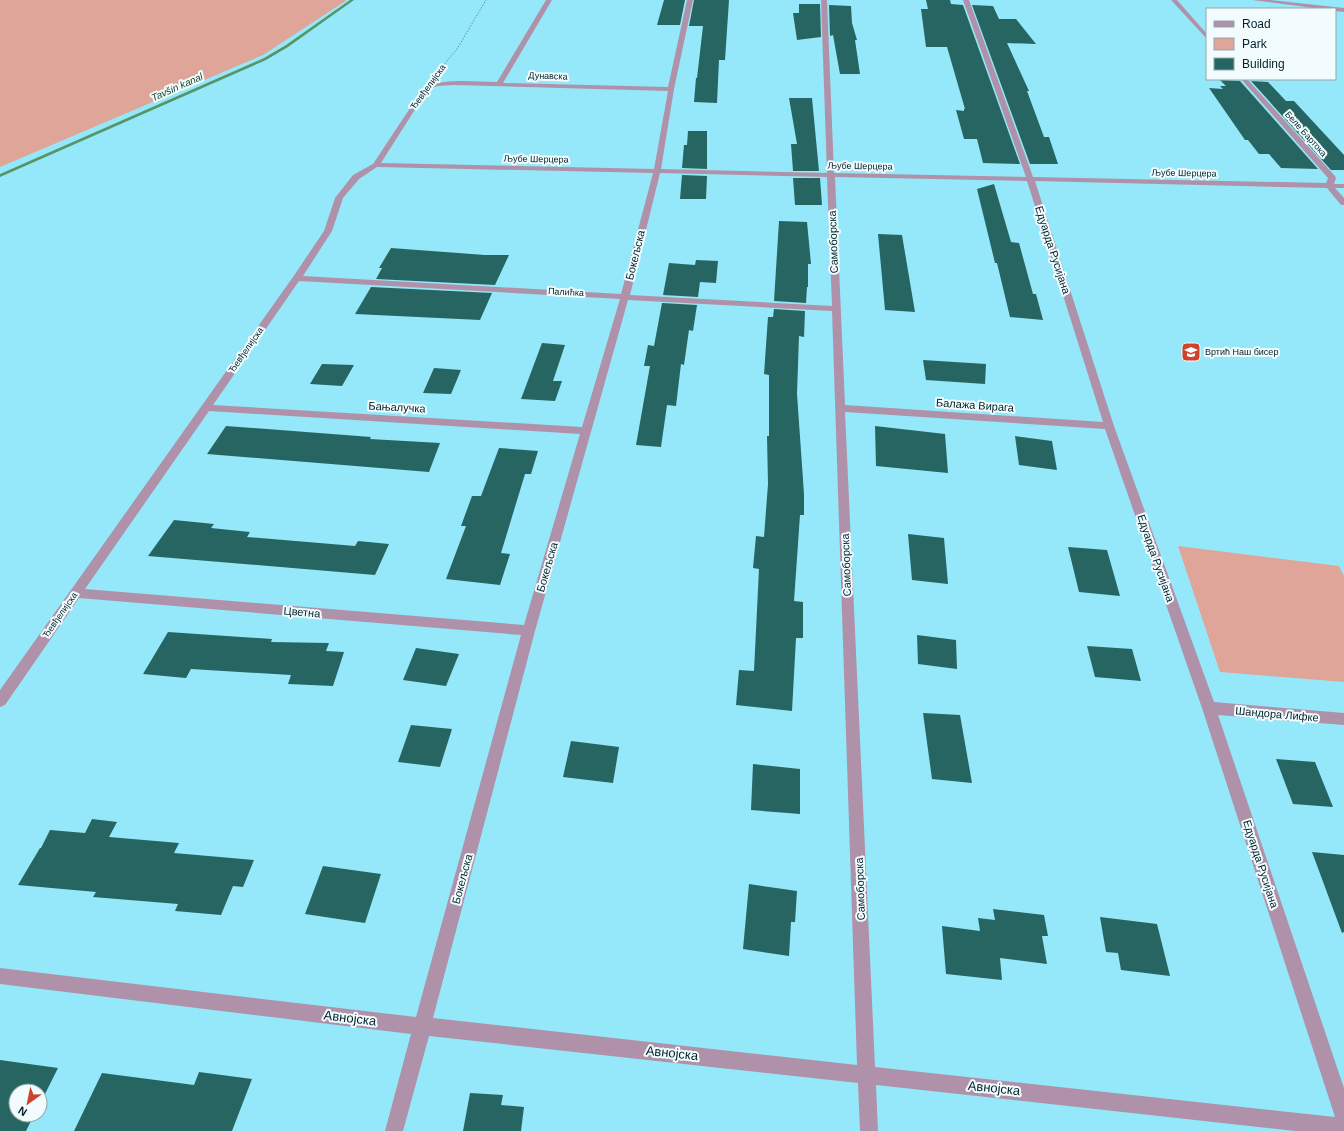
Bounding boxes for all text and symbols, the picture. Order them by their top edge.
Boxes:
legend [1206,8,1336,80]
text: Road [1242,17,1271,31]
text: Park [1242,37,1268,51]
text: Building [1242,57,1285,71]
street label: Ђевђелијска [408,63,448,111]
water label: Tavšin kanal [150,70,205,103]
street label: Дунавска [528,70,568,82]
street label: Беле Бартока [1283,109,1329,159]
street label: Љубе Шерцера [503,153,569,165]
street label: Љубе Шерцера [827,160,893,172]
street label: Љубе Шерцера [1151,167,1217,179]
street label: Едуарда Русијана [1033,204,1073,296]
street label: Самоборска [826,209,840,274]
street label: Бокељска [623,228,647,281]
street label: Палићка [548,286,584,298]
street label: Ђевђелијска [227,325,265,375]
school or university icon: Вртић Наш бисер [1180,341,1202,363]
place label: Вртић Наш бисер [1205,347,1278,357]
street label: Балажа Вирага [936,396,1015,414]
street label: Бањалучка [368,400,427,415]
street label: Едуарда Русијана [1135,513,1177,604]
street label: Самоборска [839,532,853,597]
street label: Бокељска [534,540,560,593]
street label: Ђевђелијска [41,590,79,640]
street label: Цветна [283,604,322,620]
street label: Шандора Лифке [1235,704,1319,724]
street label: Едуарда Русијана [1241,818,1281,910]
street label: Бокељска [450,852,475,905]
street label: Самоборска [853,856,867,921]
street label: Авнојска [323,1007,378,1029]
street label: Авнојска [645,1043,700,1063]
street label: Авнојска [967,1078,1022,1098]
north arrow [8,1083,48,1123]
text: N [16,1104,29,1119]

